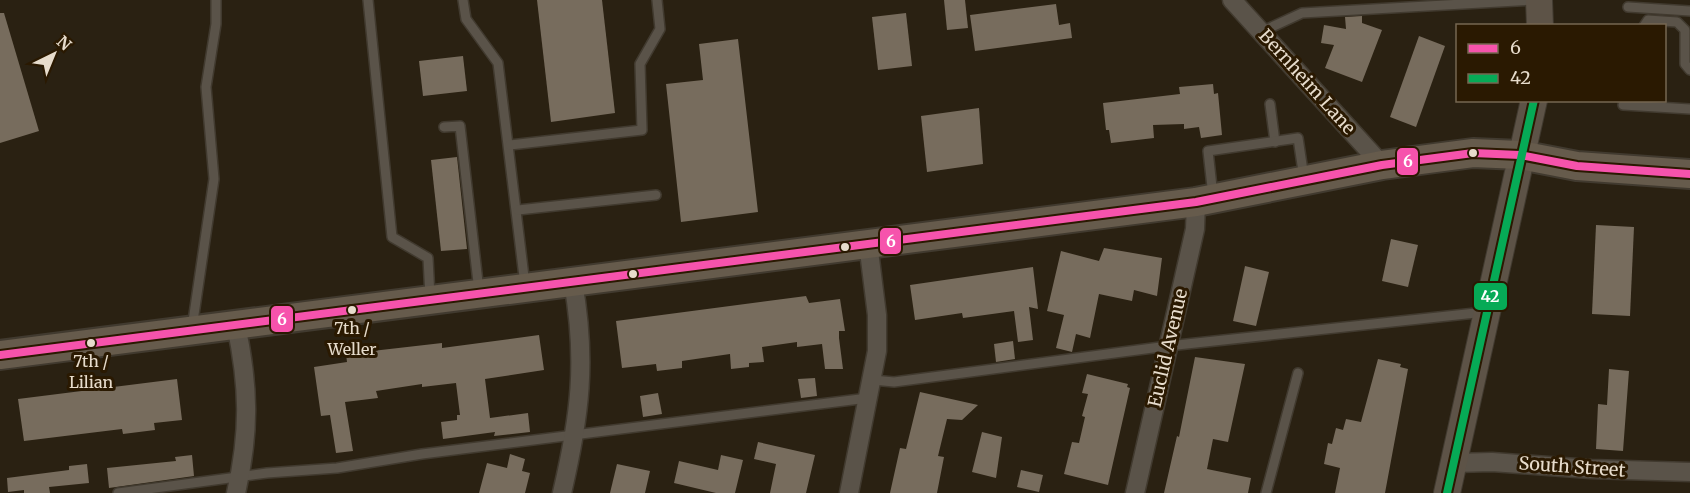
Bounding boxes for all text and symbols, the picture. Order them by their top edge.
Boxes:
north arrow [24,24,84,84]
street label: Bernheim Lane [1254,24,1361,139]
legend [1456,24,1666,102]
text: N [53,31,76,55]
text: 6 [1510,36,1521,59]
text: 42 [1510,66,1531,89]
line badge: 6 [1396,147,1419,176]
unlabelled marker [1467,147,1479,159]
text: 6 [1403,151,1413,171]
line badge: 6 [879,227,902,255]
text: 6 [886,231,896,251]
unlabelled marker [839,241,851,253]
unlabelled marker [627,268,639,280]
line badge: 42 [1473,282,1508,311]
street label: Euclid Avenue [1143,286,1192,409]
text: 42 [1481,286,1499,306]
marker: 7th / Weller [346,304,358,316]
line badge: 6 [270,305,294,333]
text: 6 [277,309,287,329]
place label: 7th / Weller [327,318,377,359]
marker: 7th / Lilian [85,337,97,349]
place label: 7th / Lilian [69,351,114,392]
street label: South Street [1518,451,1626,482]

